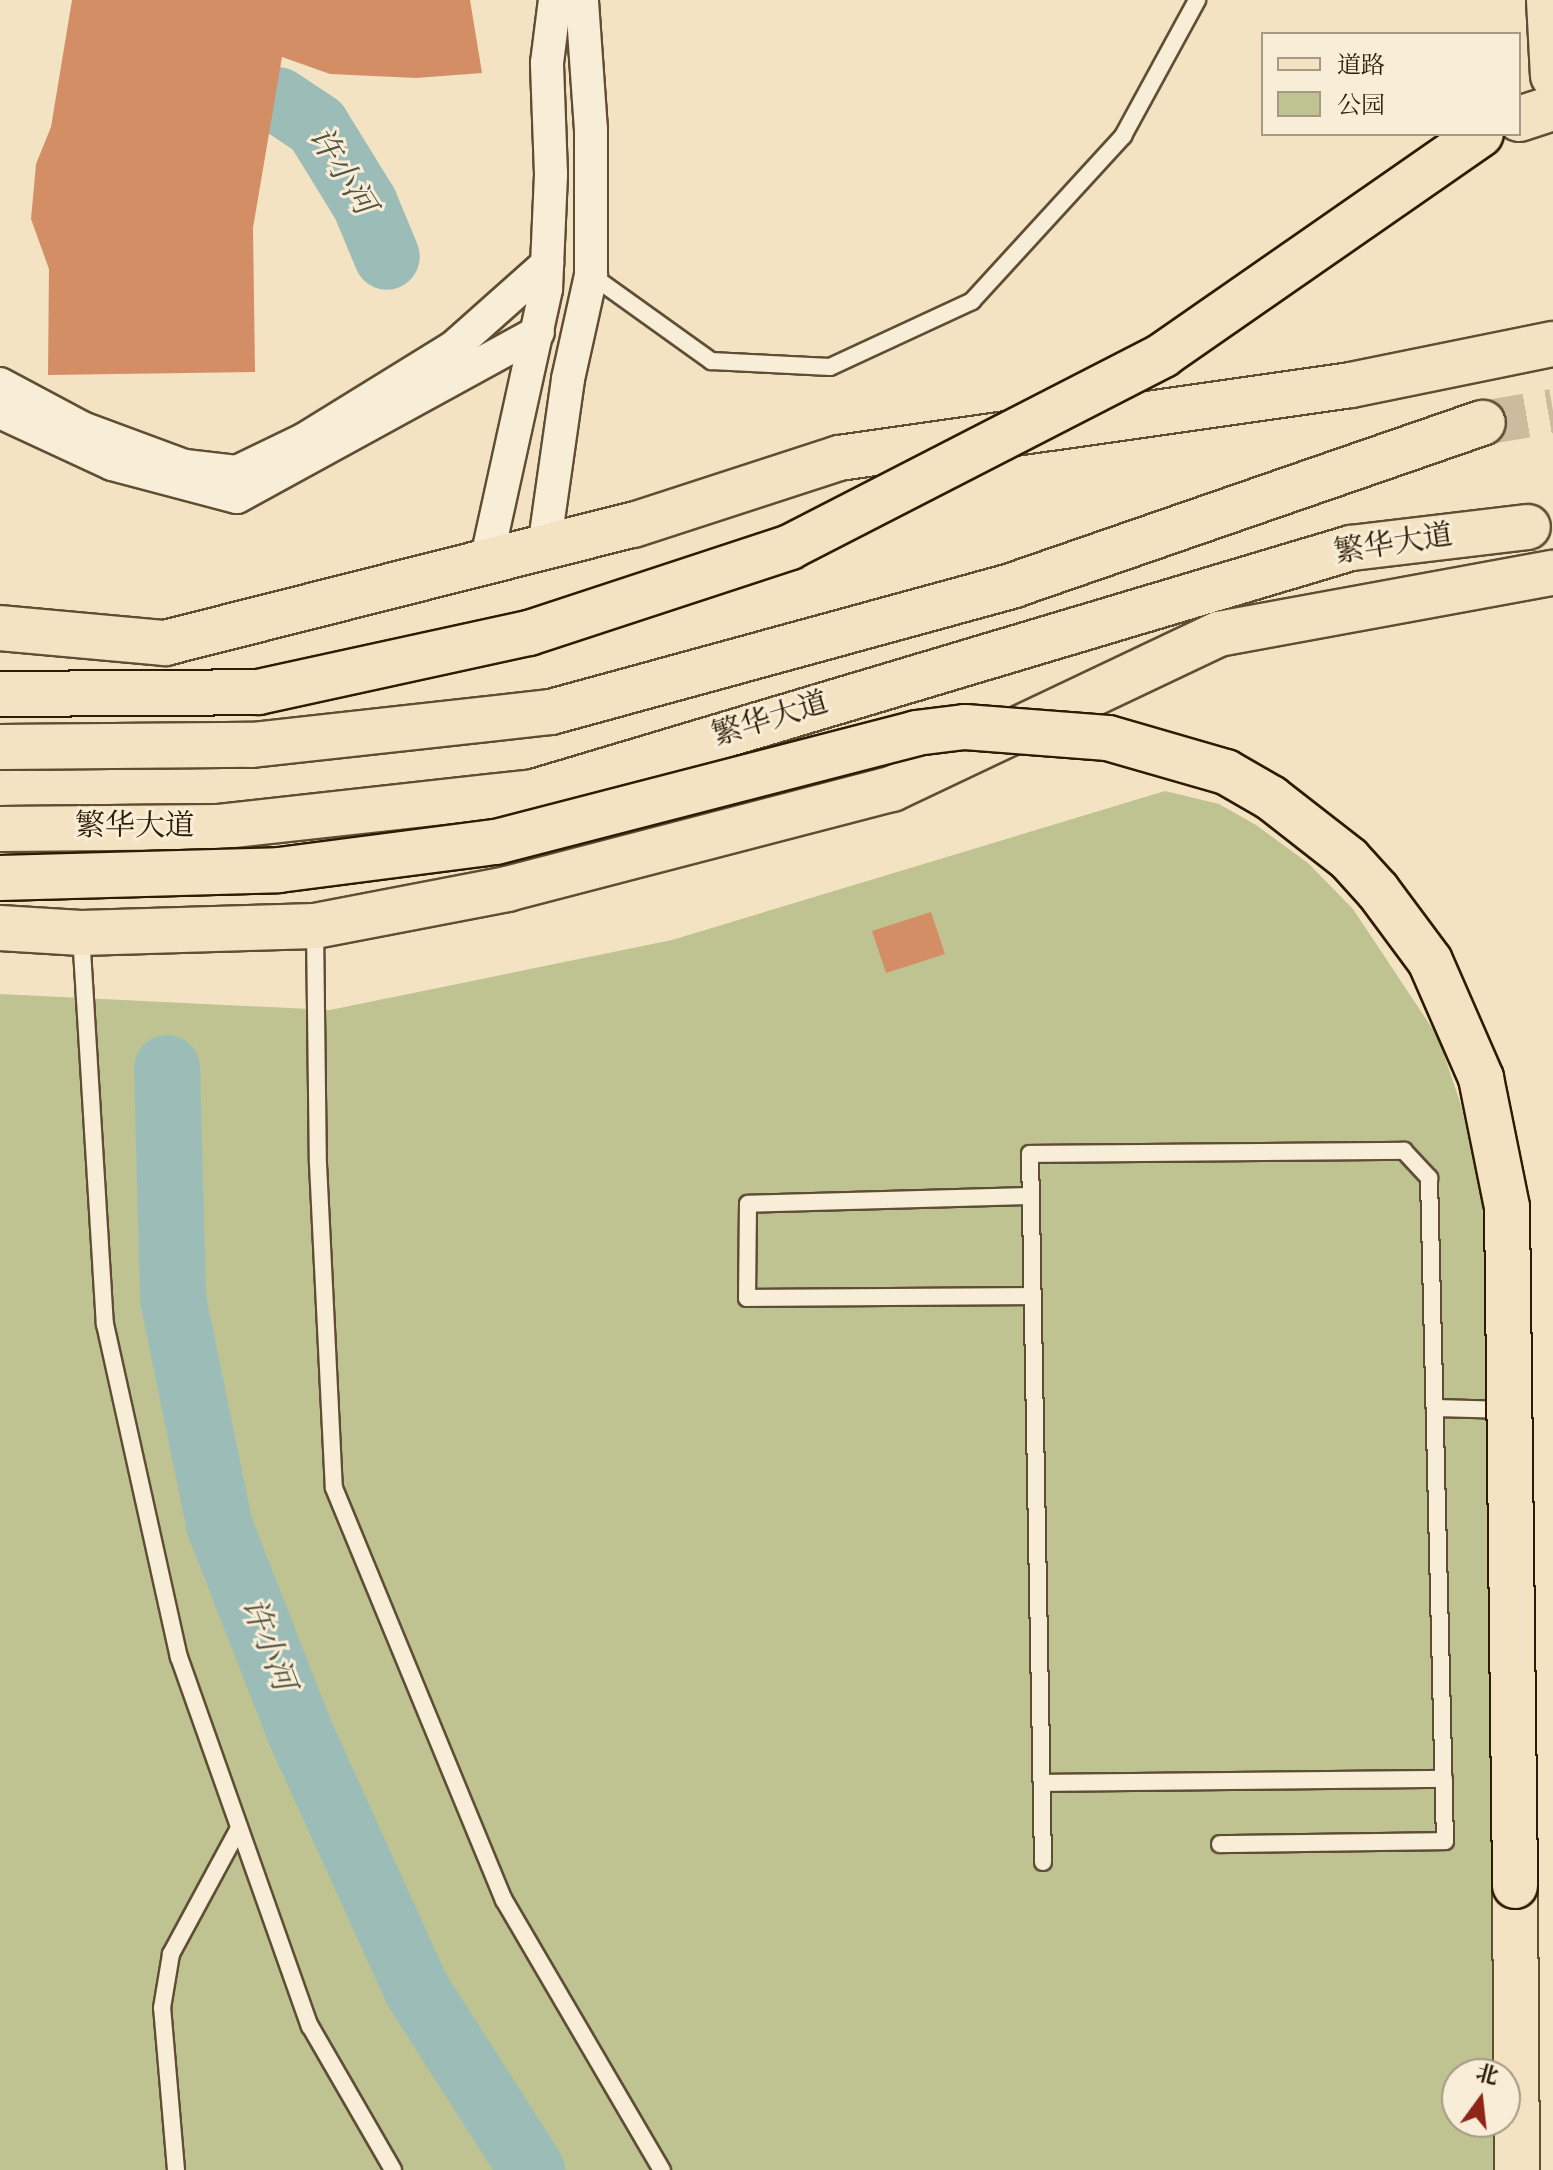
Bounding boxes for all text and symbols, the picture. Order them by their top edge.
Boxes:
legend [1261,32,1521,136]
text: 道路 [1337,50,1385,84]
text: 公园 [1337,90,1385,124]
water label: 许小河 [298,121,382,223]
street label: 繁华大道 [1332,519,1456,573]
street label: 繁华大道 [708,686,834,756]
street label: 繁华大道 [75,810,195,846]
water label: 许小河 [231,1593,301,1697]
north arrow [1441,2058,1521,2138]
text: 北 [1472,2058,1501,2095]

